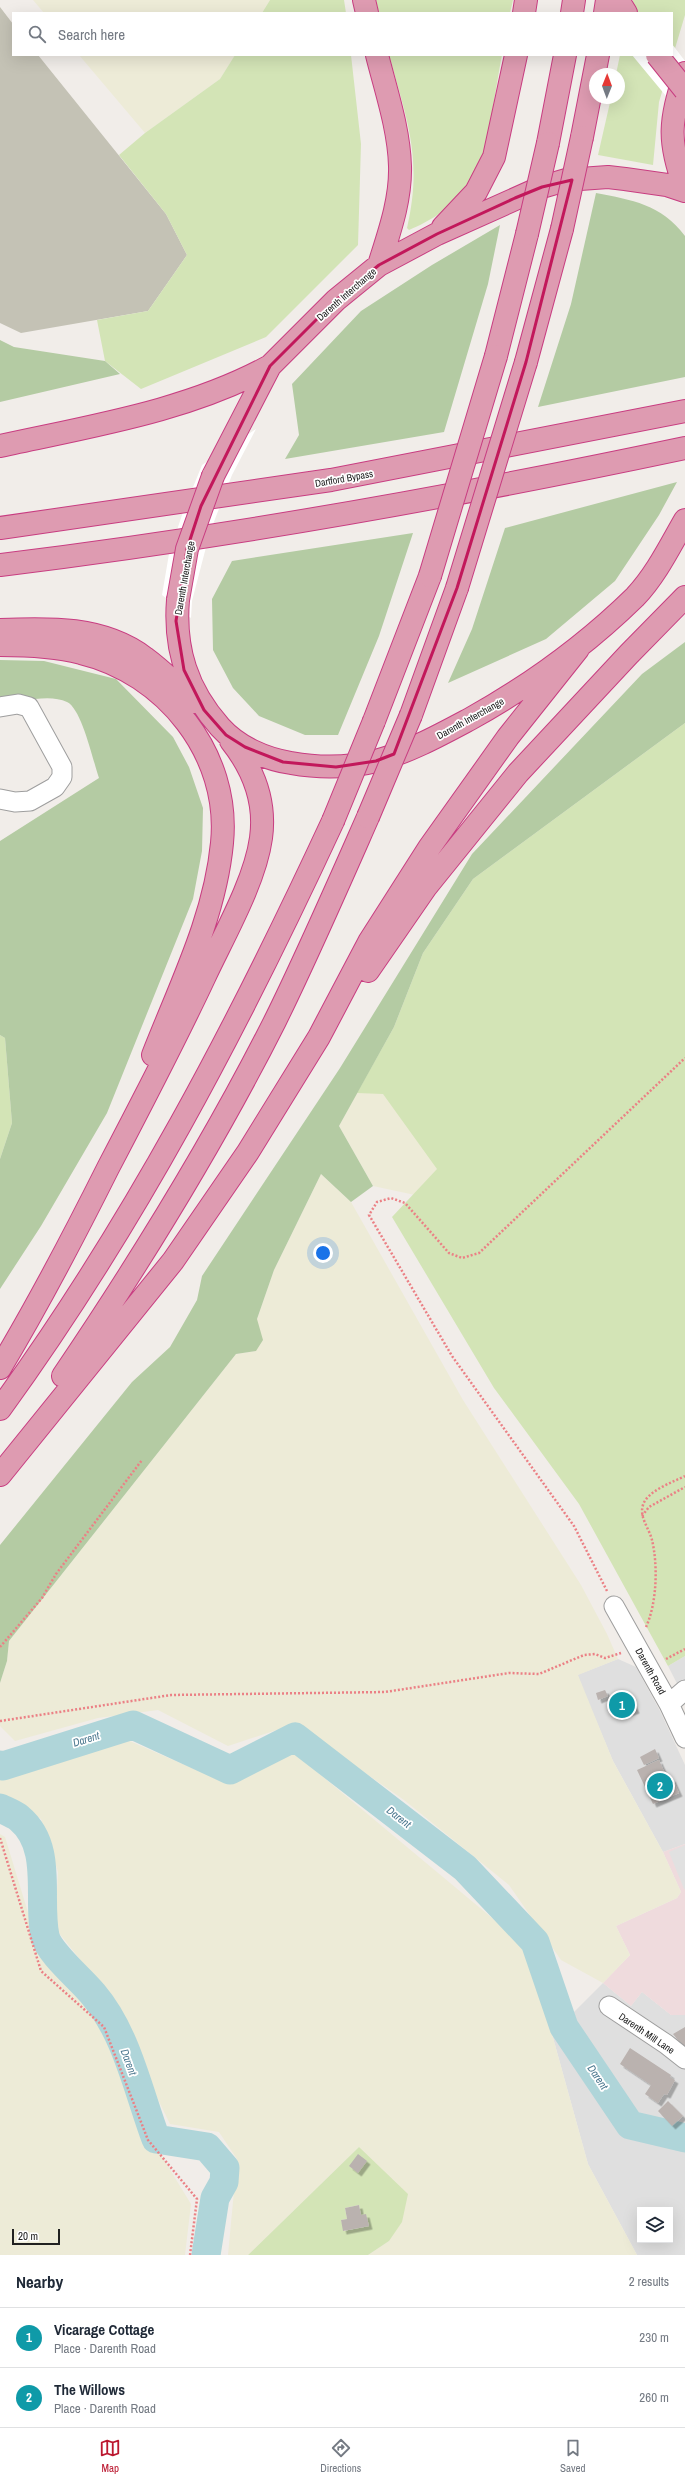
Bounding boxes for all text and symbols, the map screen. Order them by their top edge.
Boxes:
search box [12,12,673,56]
icon: search [26,23,48,45]
text: Search here [58,24,125,45]
north arrow [589,68,625,104]
street label: Darenth Interchange [314,265,379,324]
street label: Dartford Bypass [314,467,374,490]
street label: Darenth Interchange [172,540,197,616]
street label: Darenth Interchange [434,694,506,742]
your location [313,1243,333,1263]
street label: Darenth Road [632,1646,669,1697]
pin: 1 [609,1690,635,1720]
water label: Darent [71,1728,101,1750]
pin: 2 [647,1771,673,1801]
water label: Darent [384,1803,414,1831]
street label: Darenth Mill Lane [616,2010,678,2057]
water label: Darent [118,2047,140,2078]
water label: Darent [585,2062,612,2093]
map controls [637,2207,673,2243]
button: layers [637,2207,673,2243]
scale bar [12,2227,60,2246]
text: 20 m [18,2229,38,2243]
text: Nearby [16,2270,63,2293]
text: 2 results [629,2273,669,2290]
text: Vicarage Cottage [54,2319,154,2340]
text: 1 [26,2329,32,2346]
text: 230 m [639,2329,669,2346]
text: Place · Darenth Road [54,2340,156,2357]
text: The Willows [54,2379,125,2400]
text: 2 [26,2389,32,2406]
text: 260 m [639,2389,669,2406]
text: Place · Darenth Road [54,2400,156,2417]
tab: Map [99,2437,121,2475]
tab: Directions [320,2437,361,2475]
tab: Saved [560,2437,586,2475]

